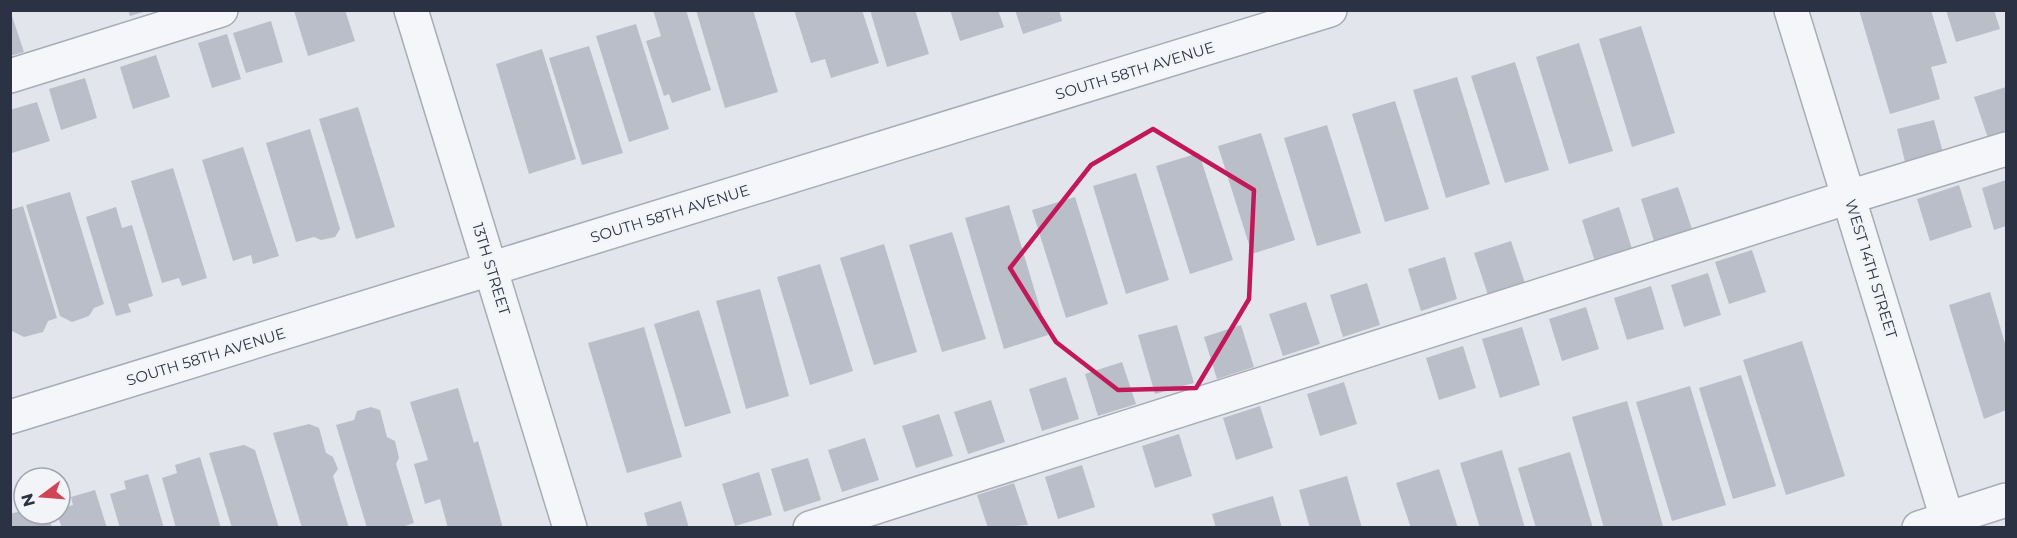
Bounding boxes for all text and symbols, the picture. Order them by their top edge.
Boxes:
street label: SOUTH 58TH AVENUE [1053,37,1217,104]
street label: SOUTH 58TH AVENUE [588,180,752,247]
street label: WEST 14TH STREET [1841,197,1902,341]
street label: 13TH STREET [468,220,515,318]
street label: SOUTH 58TH AVENUE [124,323,288,390]
north arrow [12,466,72,526]
text: N [17,491,39,509]

